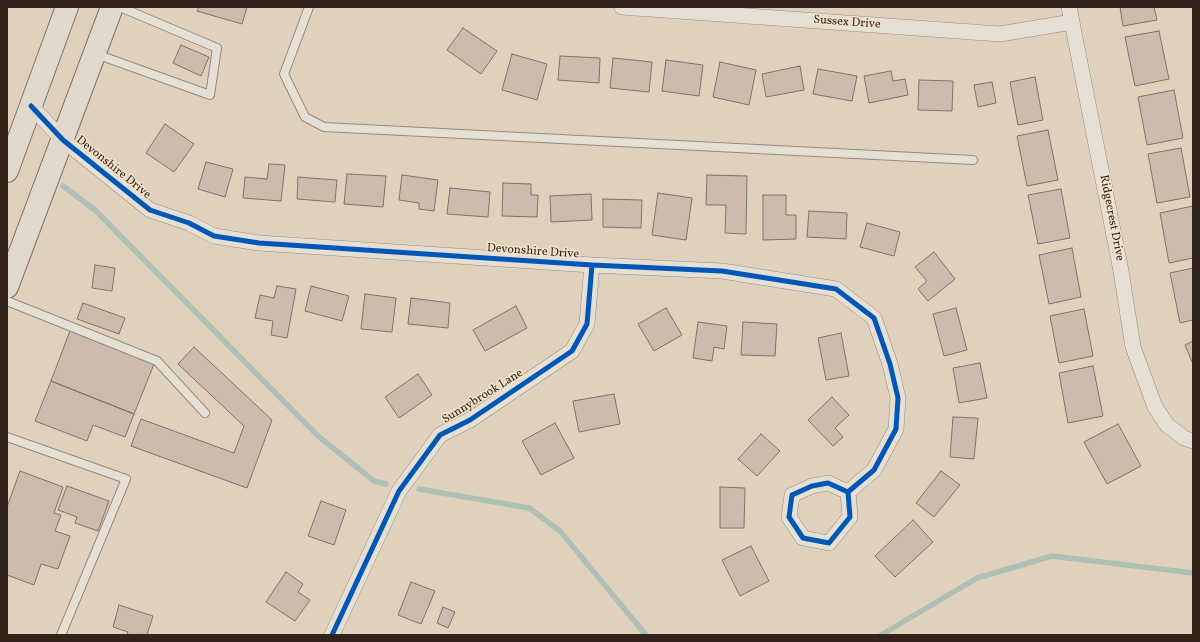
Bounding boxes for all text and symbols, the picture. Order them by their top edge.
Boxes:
street label: Sussex Drive [813,13,881,33]
street label: Devonshire Drive [73,133,153,203]
street label: Ridgecrest Drive [1096,174,1126,262]
street label: Devonshire Drive [486,242,580,262]
street label: Sunnybrook Lane [440,366,526,428]

